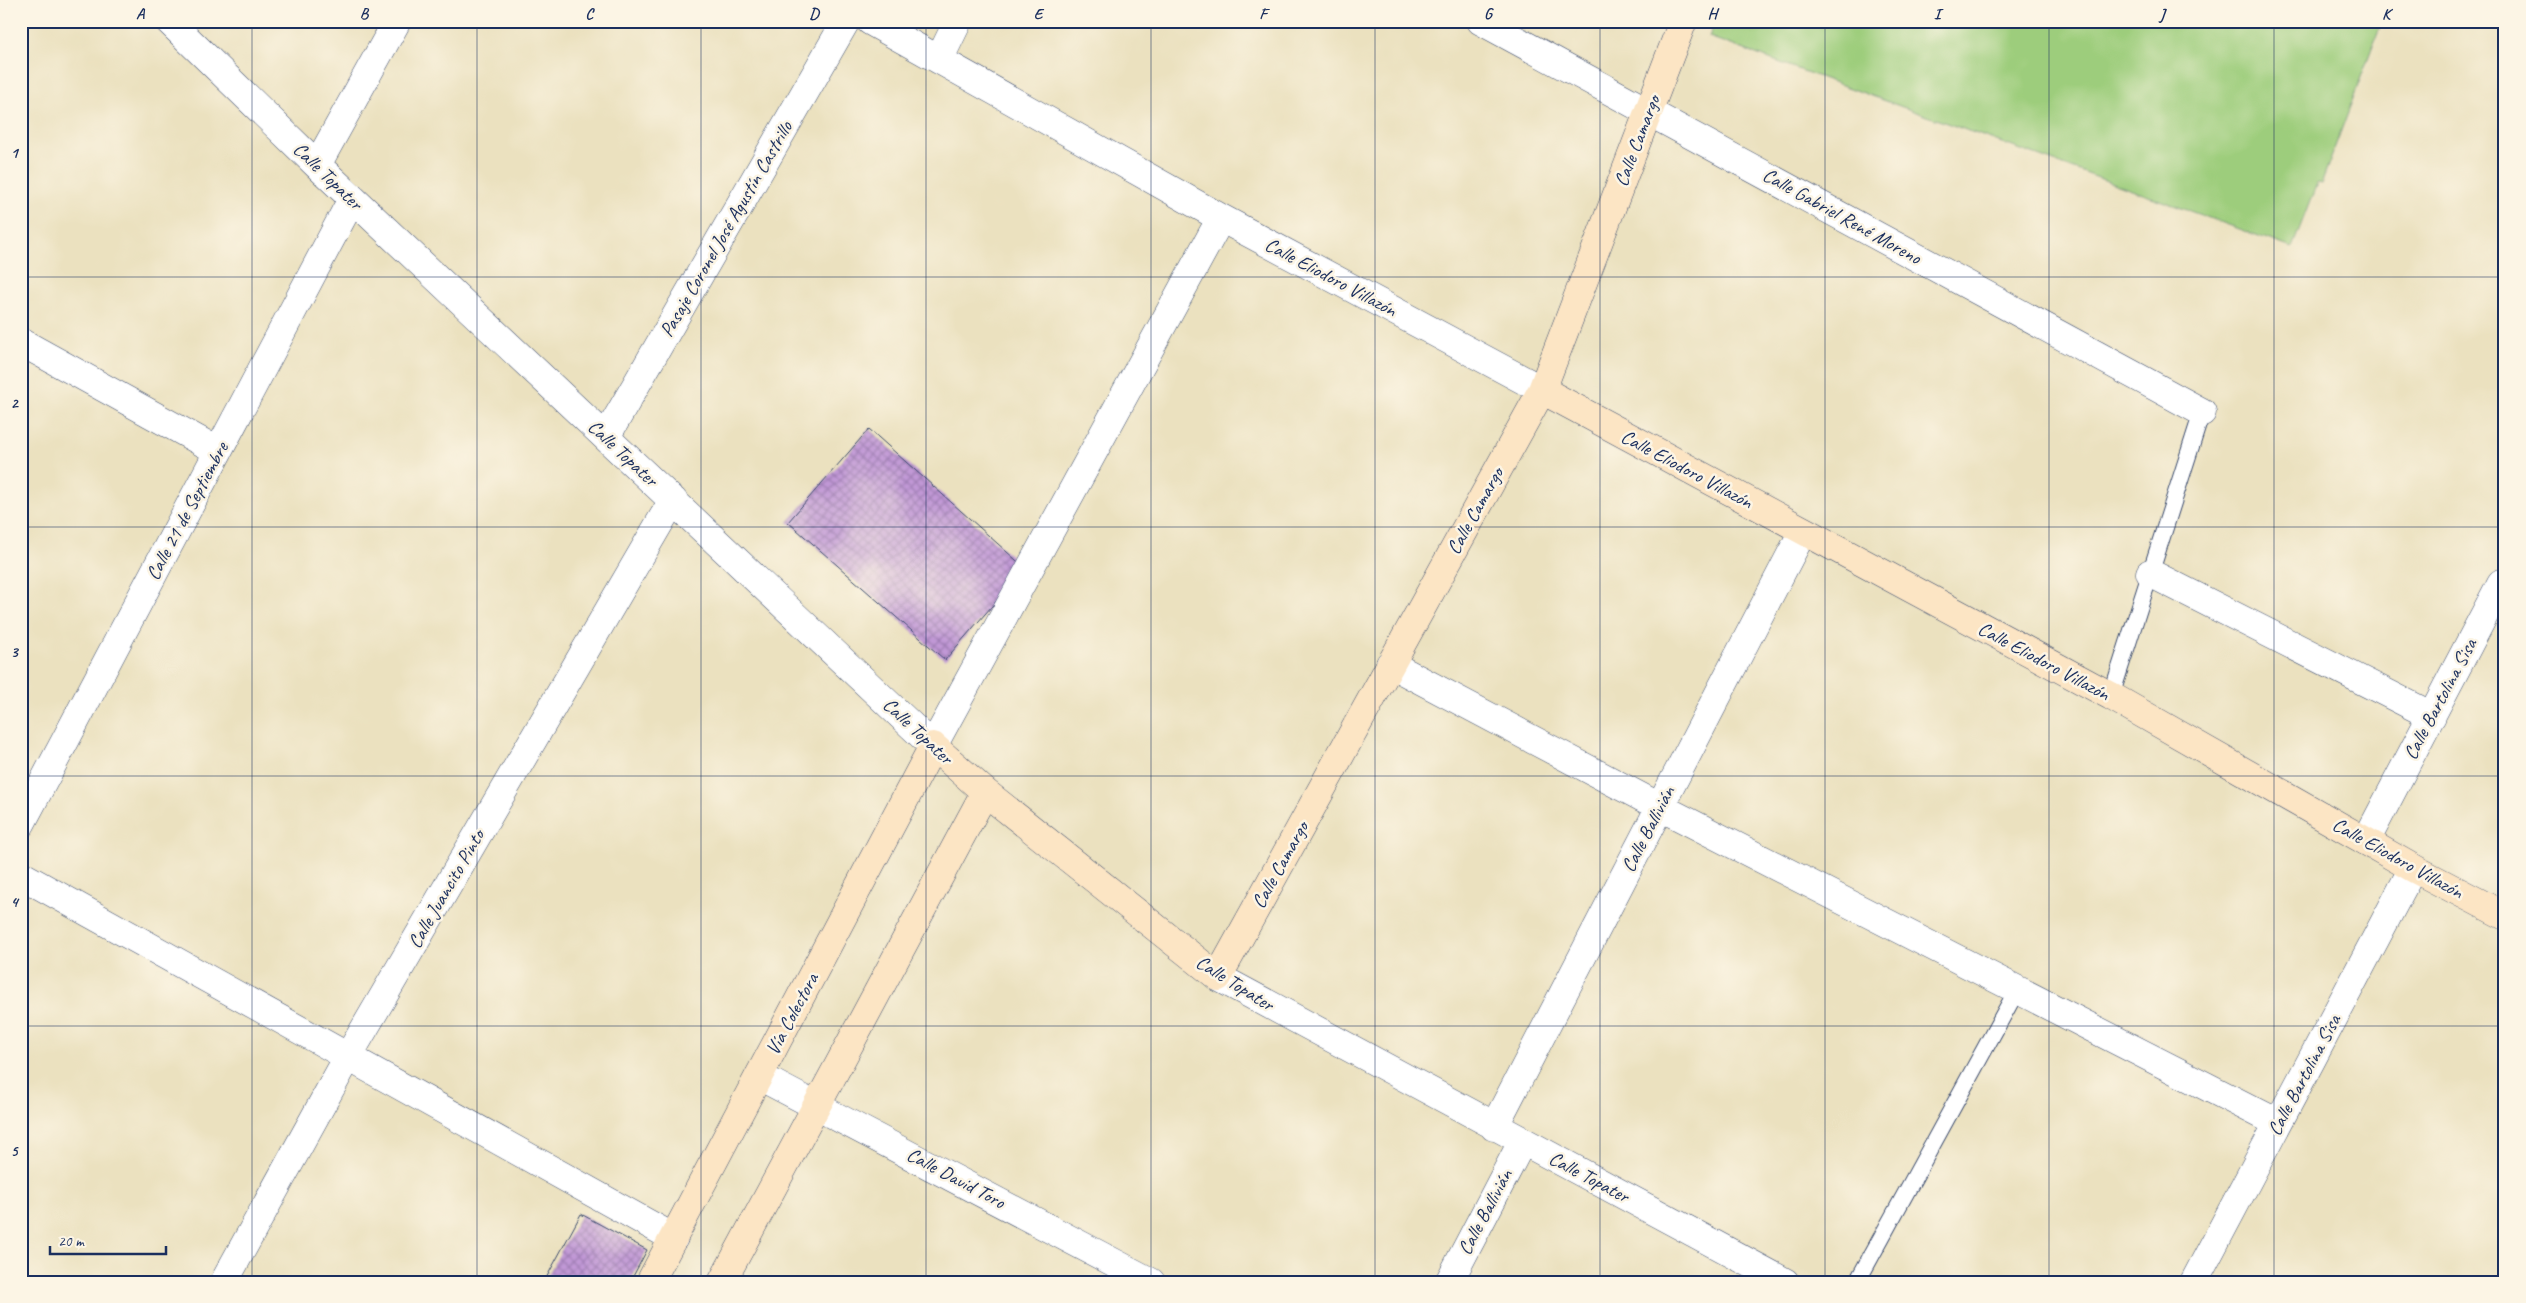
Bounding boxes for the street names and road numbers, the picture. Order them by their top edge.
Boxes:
street label: Calle Camargo [1608,90,1666,190]
street label: Pasaje Coronel José Agustín Castrillo [654,116,799,341]
street label: Calle Topater [288,137,369,217]
street label: Calle Gabriel René Moreno [1758,162,1927,270]
street label: Calle Eliodoro Villazón [1261,232,1402,323]
street label: Calle Topater [583,414,665,493]
street label: Calle Eliodoro Villazón [1617,424,1758,515]
street label: Calle 21 de Septiembre [140,436,235,584]
street label: Calle Camargo [1441,462,1510,559]
street label: Calle Eliodoro Villazón [1974,616,2115,707]
street label: Calle Bartolina Sisa [2398,632,2483,764]
street label: Calle Topater [878,692,960,771]
street label: Calle Ballivián [1616,781,1681,876]
street label: Calle Eliodoro Villazón [2328,812,2469,905]
street label: Calle Camargo [1246,816,1315,913]
street label: Calle Juancito Pinto [402,824,491,953]
street label: Calle Topater [1191,949,1280,1018]
street label: Vía Colectora [760,967,825,1059]
street label: Calle Bartolina Sisa [2262,1008,2347,1140]
street label: Calle David Toro [903,1142,1010,1215]
street label: Calle Topater [1545,1145,1635,1209]
street label: Calle Ballivián [1452,1164,1518,1259]

